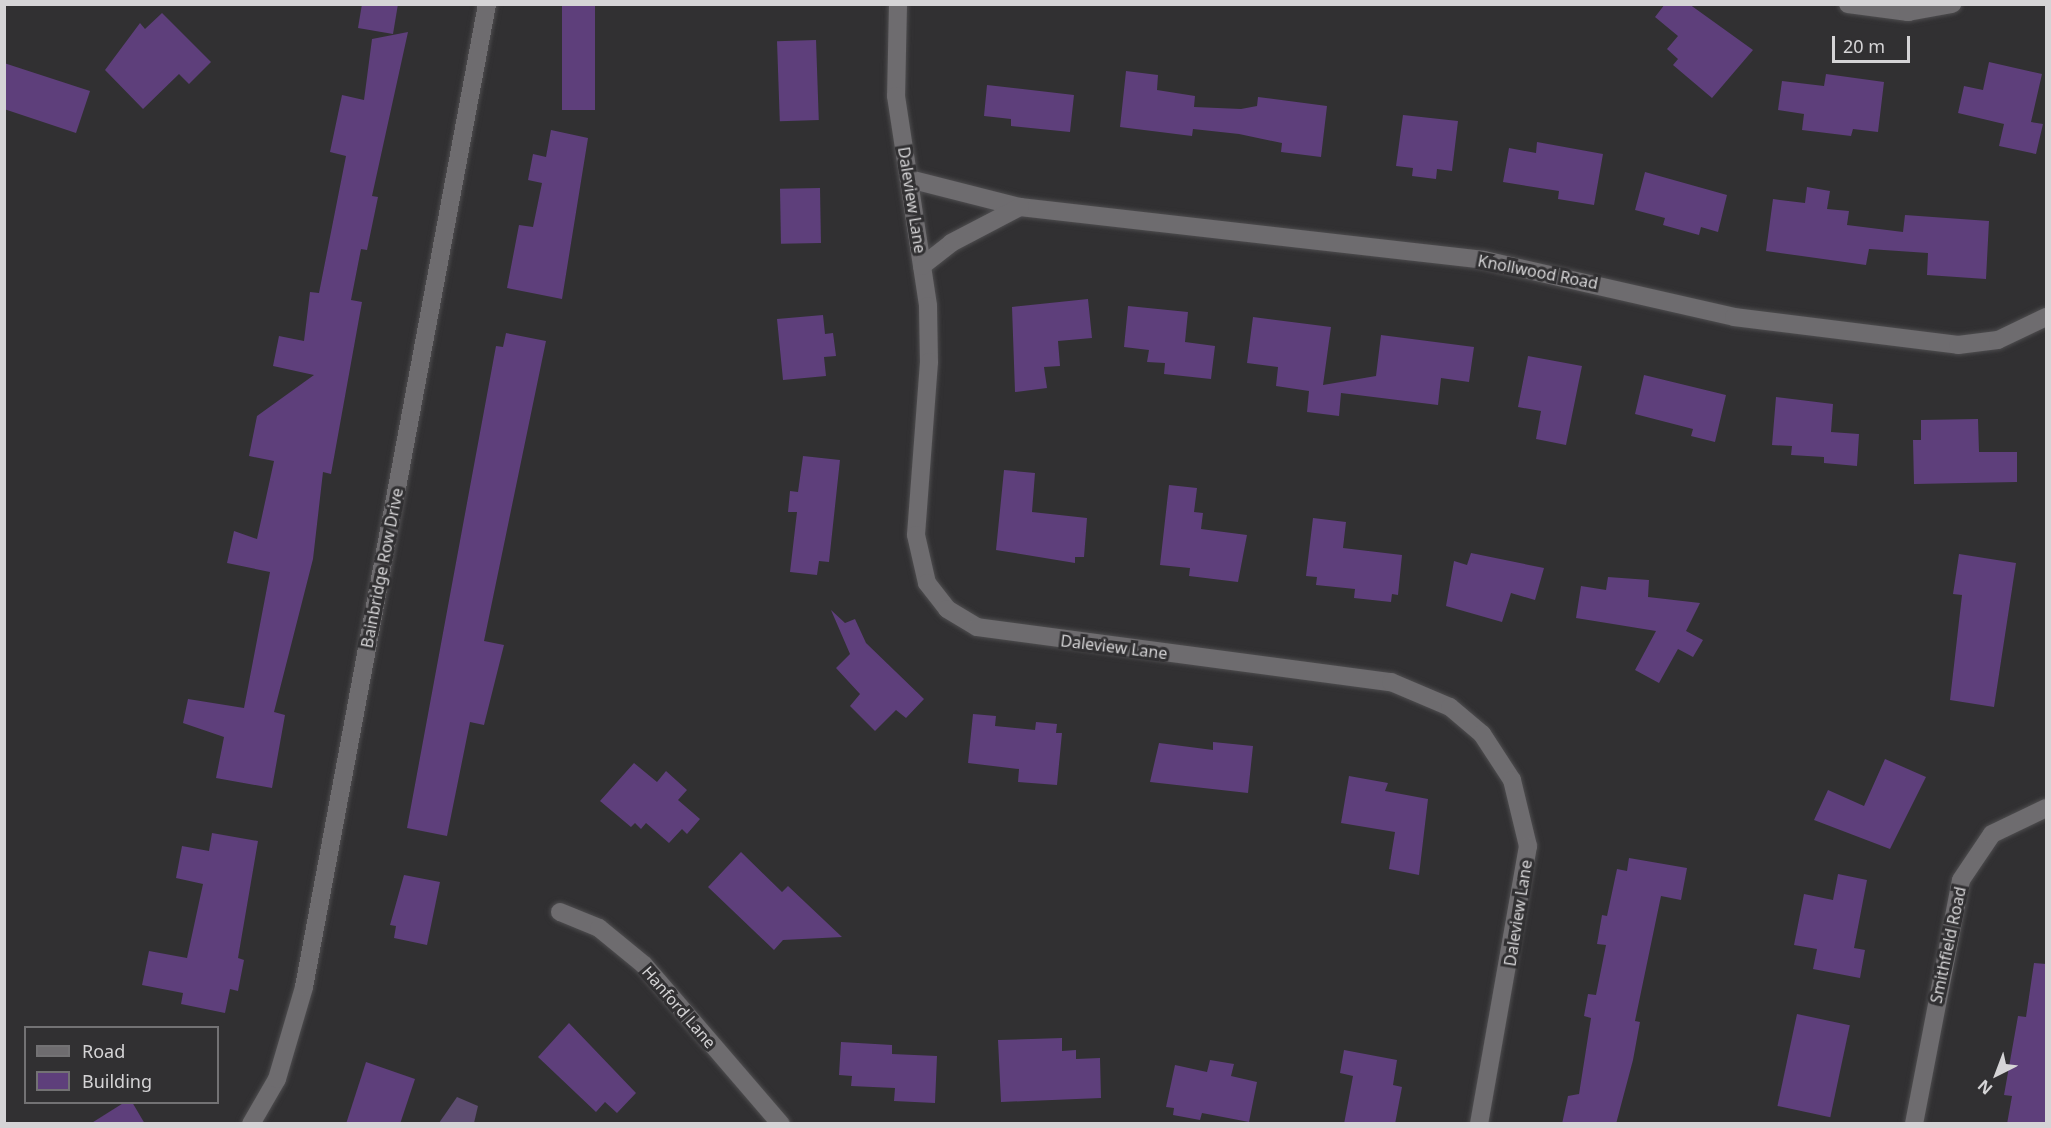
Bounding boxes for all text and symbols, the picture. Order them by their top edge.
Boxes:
scale bar [1835,24,1913,62]
text: 20 m [1843,34,1885,58]
street label: Daleview Lane [894,145,930,255]
street label: Knollwood Road [1476,251,1600,293]
street label: Bainbridge Row Drive [357,486,407,650]
street label: Daleview Lane [1060,631,1168,663]
street label: Daleview Lane [1500,858,1536,968]
street label: Smithfield Road [1926,885,1970,1005]
street label: Hanford Lane [638,962,720,1052]
legend [24,1026,219,1104]
text: Road [82,1039,125,1063]
north arrow [1967,1044,2027,1104]
text: Building [82,1069,152,1093]
text: N [1973,1075,1997,1100]

